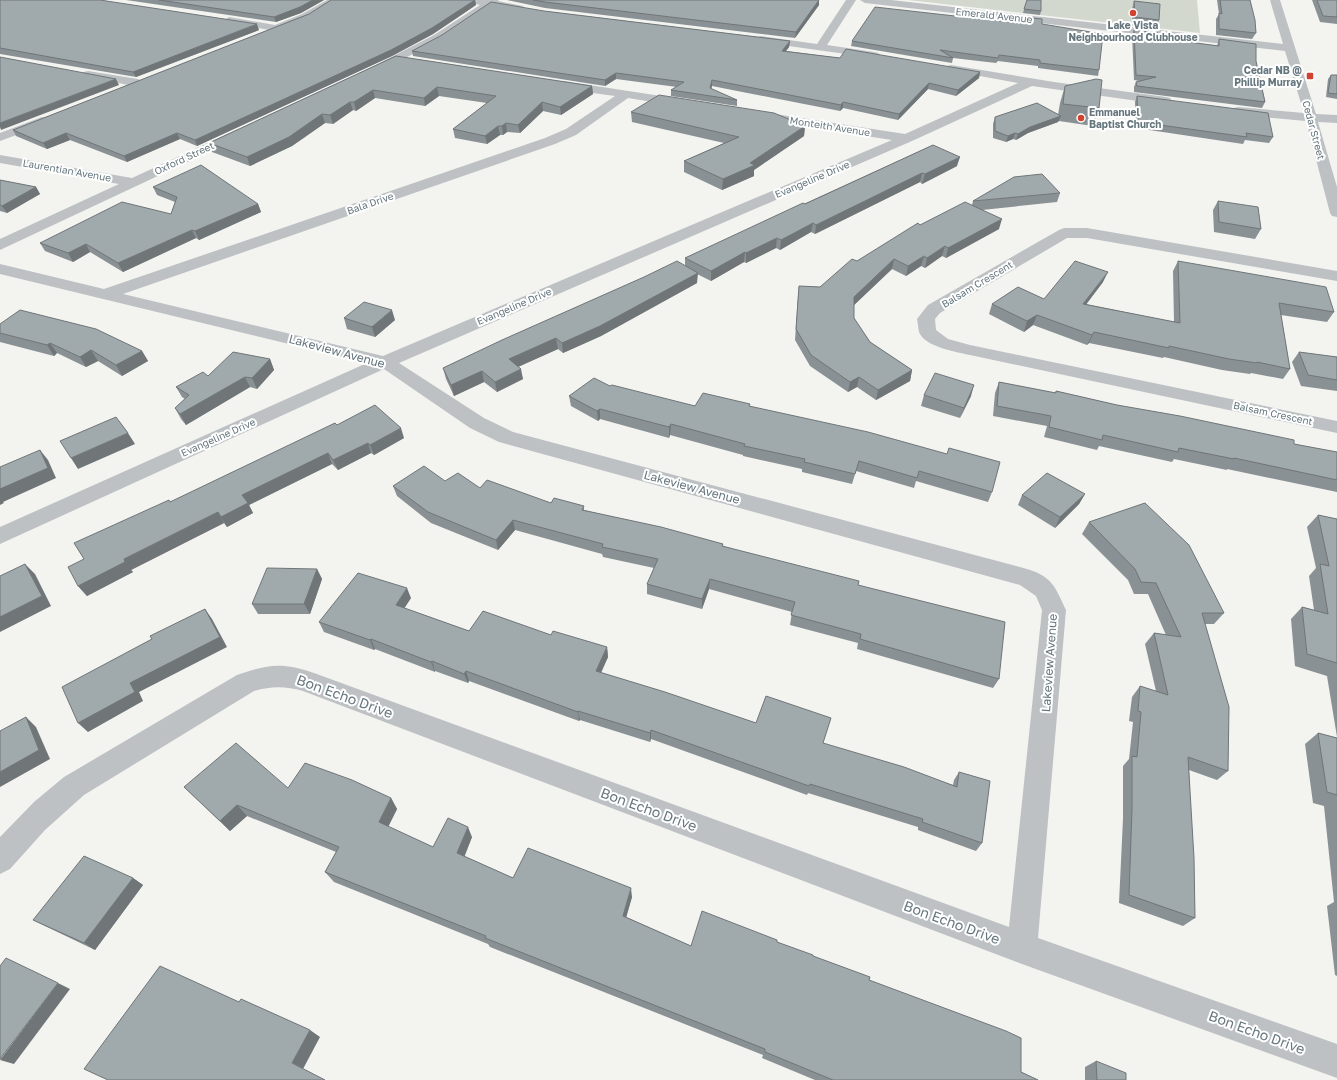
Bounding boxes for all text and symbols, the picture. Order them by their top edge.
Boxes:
street label: Emerald Avenue [955,5,1033,25]
marker: Lake Vista Neighbourhood Clubhouse [1128,8,1138,18]
place label: Lake Vista Neighbourhood Clubhouse [1068,19,1198,43]
place label: Cedar NB @ Phillip Murray [1234,64,1302,88]
marker: Cedar NB @ Phillip Murray [1305,71,1315,81]
street label: Cedar Street [1300,99,1328,161]
place label: Emmanuel Baptist Church [1089,106,1161,130]
marker: Emmanuel Baptist Church [1076,113,1086,123]
street label: Monteith Avenue [789,114,871,138]
street label: Oxford Street [152,139,216,177]
street label: Laurentian Avenue [22,156,112,184]
street label: Evangeline Drive [773,158,851,200]
street label: Bala Drive [345,189,395,217]
street label: Balsam Crescent [939,258,1015,310]
street label: Evangeline Drive [475,285,553,327]
street label: Lakeview Avenue [287,331,387,371]
street label: Balsam Crescent [1232,399,1314,427]
street label: Evangeline Drive [179,415,257,459]
street label: Lakeview Avenue [642,467,742,507]
street label: Lakeview Avenue [1038,613,1060,713]
street label: Bon Echo Drive [295,671,395,721]
street label: Bon Echo Drive [599,784,699,834]
street label: Bon Echo Drive [902,897,1002,947]
street label: Bon Echo Drive [1207,1007,1307,1057]

